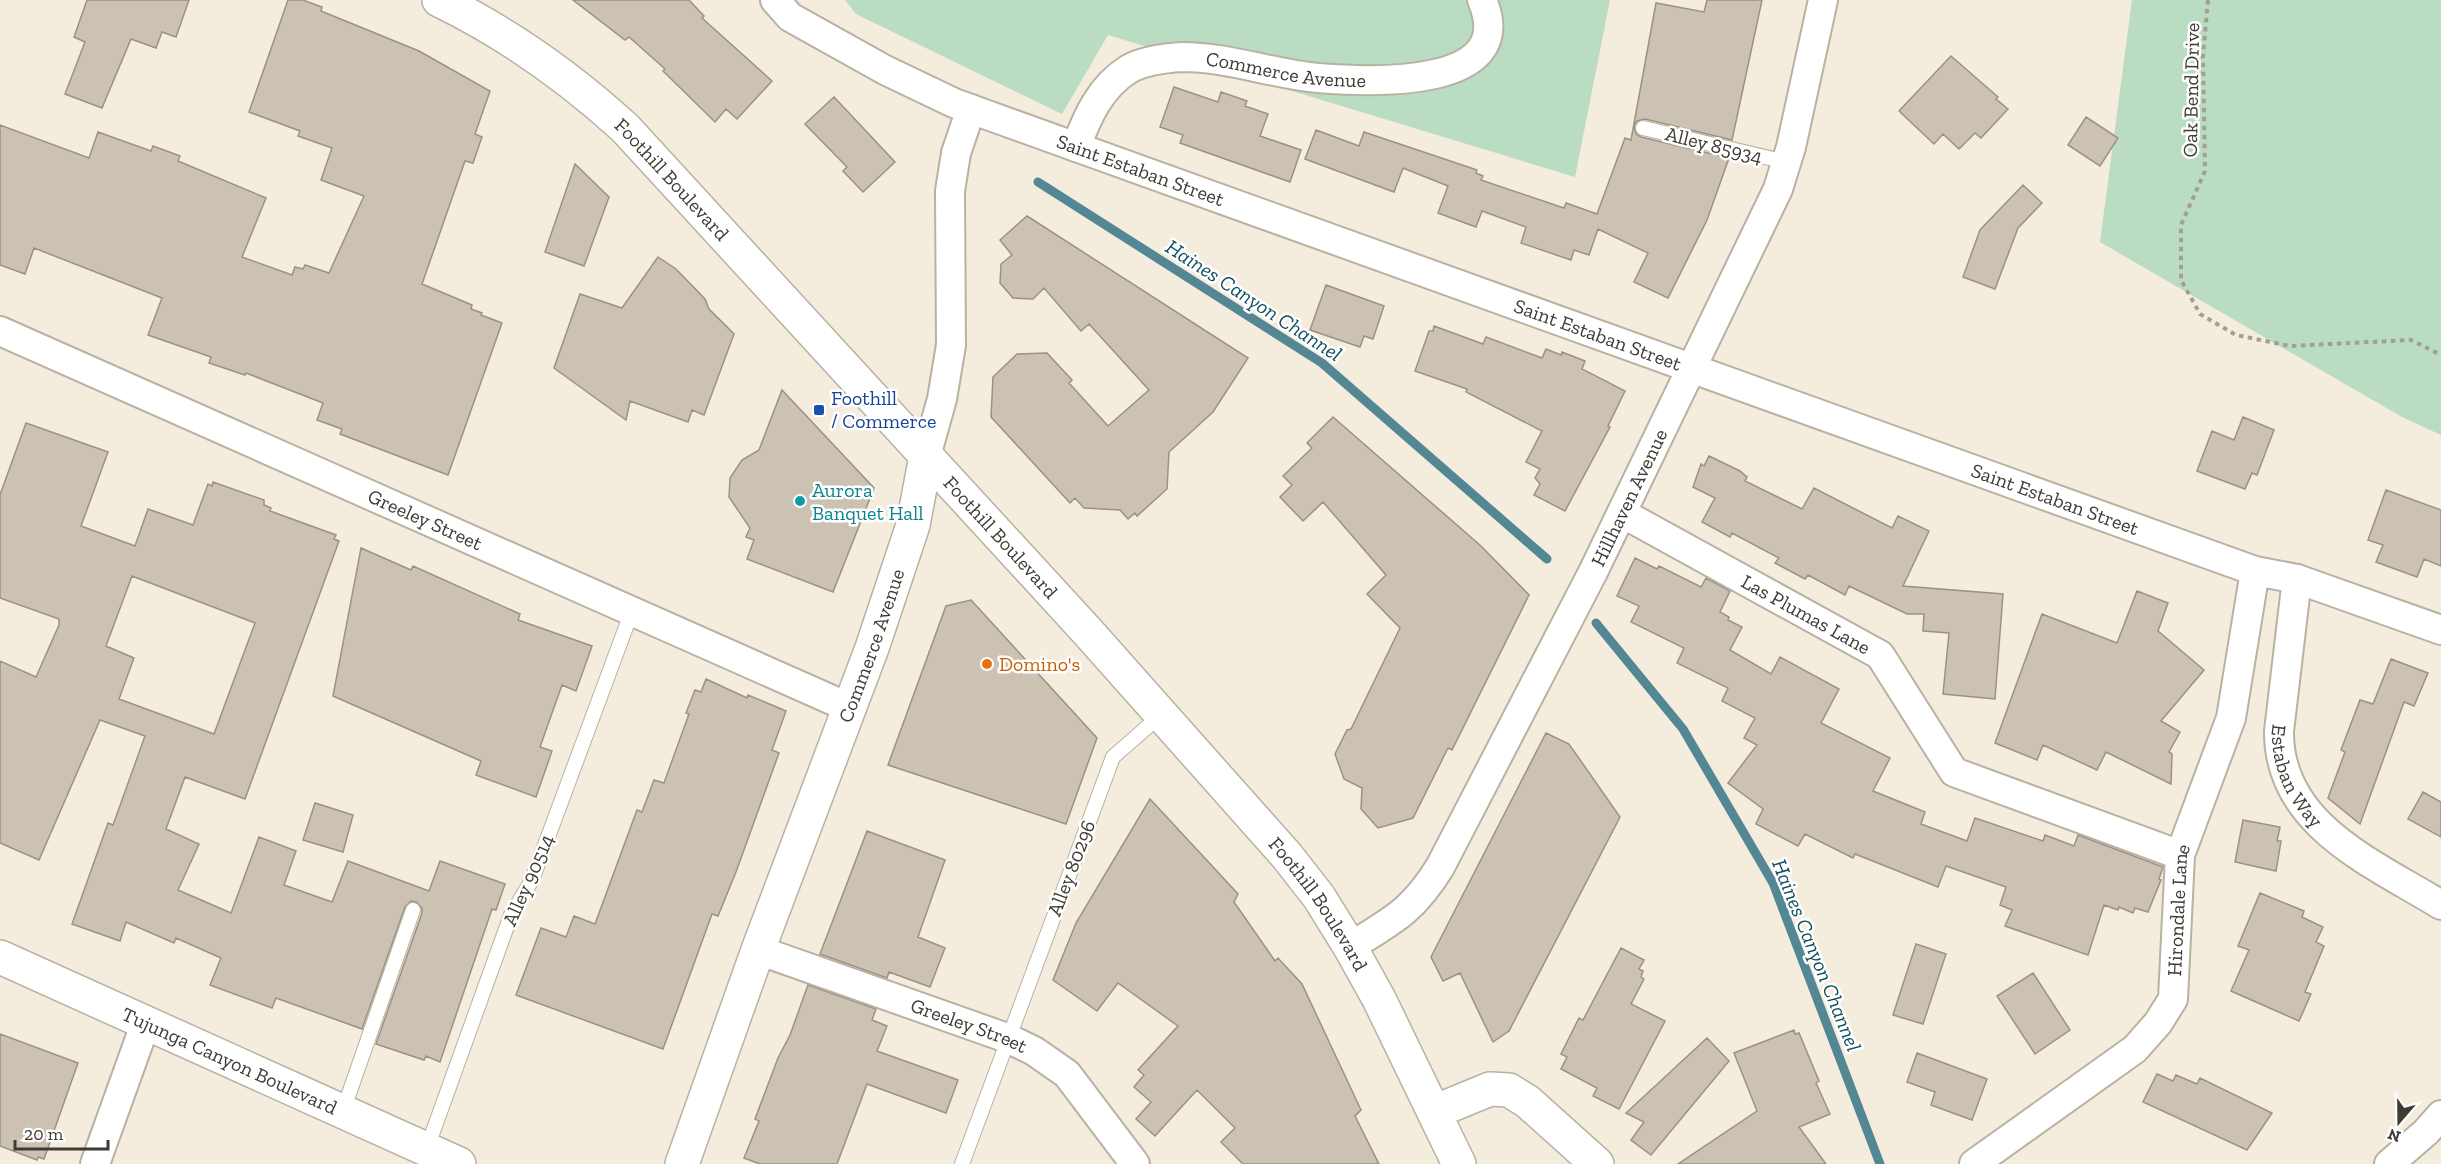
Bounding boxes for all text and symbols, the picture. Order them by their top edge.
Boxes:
street label: Oak Bend Drive [2178,22,2204,158]
street label: Commerce Avenue [1205,46,1366,92]
street label: Foothill Boulevard [610,113,734,245]
street label: Alley 85934 [1663,121,1765,169]
street label: Saint Estaban Street [1053,129,1228,211]
water label: Haines Canyon Channel [1161,234,1347,366]
street label: Saint Estaban Street [1511,293,1685,376]
place label: Foothill / Commerce [831,386,936,433]
marker: Foothill / Commerce [812,403,826,417]
street label: Hillhaven Avenue [1586,425,1672,570]
street label: Saint Estaban Street [1968,458,2142,540]
street label: Foothill Boulevard [938,471,1063,603]
place label: Aurora Banquet Hall [812,478,924,525]
street label: Greeley Street [364,484,486,556]
marker: Aurora Banquet Hall [793,494,807,508]
street label: Commerce Avenue [833,566,910,726]
street label: Las Plumas Lane [1737,569,1875,659]
place label: Domino's [999,652,1080,676]
marker: Domino's [980,657,994,671]
street label: Estaban Way [2266,723,2328,833]
street label: Alley 80296 [1042,817,1100,919]
street label: Alley 90514 [497,830,559,930]
street label: Foothill Boulevard [1264,832,1373,975]
street label: Hirondale Lane [2162,840,2195,977]
water label: Haines Canyon Channel [1767,855,1867,1055]
street label: Greeley Street [907,993,1032,1058]
street label: Tujunga Canyon Boulevard [118,1002,341,1120]
north arrow [2369,1092,2429,1152]
scale bar [15,1113,108,1151]
text: 20 m [24,1123,64,1145]
text: N [2385,1125,2403,1147]

